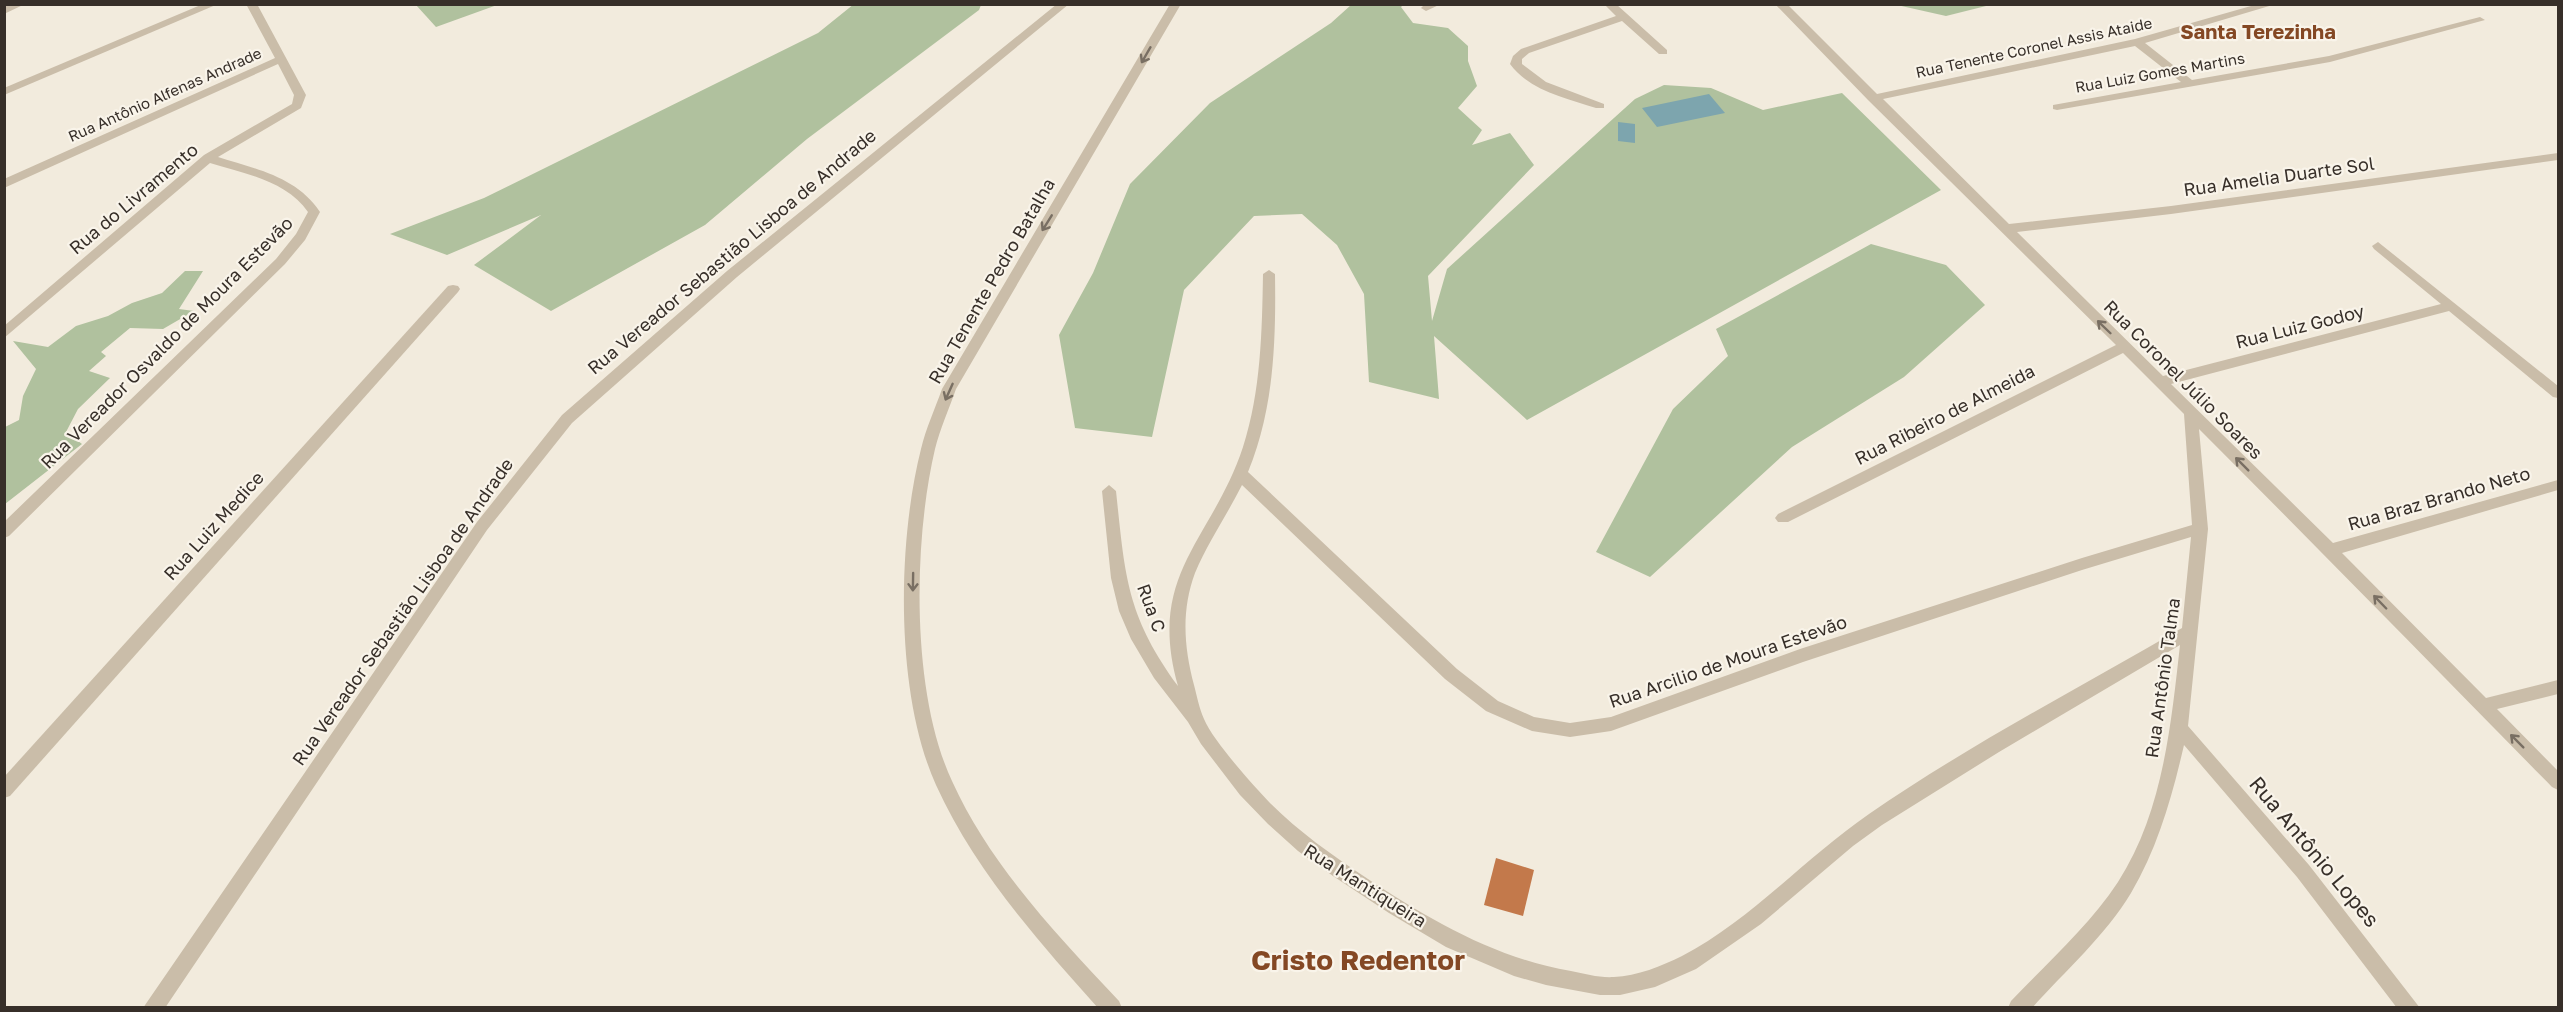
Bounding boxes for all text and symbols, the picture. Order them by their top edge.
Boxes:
street label: Rua Tenente Coronel Assis Ataide [1914,13,2154,81]
district label: Santa Terezinha [2180,19,2336,43]
street label: Rua Antônio Alfenas Andrade [65,43,264,145]
one-way arrow [1140,46,1152,63]
street label: Rua Luiz Gomes Martins [2074,48,2246,96]
street label: Rua Vereador Sebastião Lisboa de Andrade [583,124,880,379]
street label: Rua do Livramento [65,138,202,258]
street label: Rua Amelia Duarte Sol [2182,152,2376,200]
street label: Rua Tenente Pedro Batalha [923,174,1059,387]
street label: Rua Vereador Osvaldo de Moura Estevão [36,212,297,473]
one-way arrow [1041,214,1053,231]
street label: Rua Coronel Júlio Soares [2100,295,2268,463]
street label: Rua Luiz Godoy [2233,299,2366,353]
one-way arrow [2096,320,2111,335]
street label: Rua Ribeiro de Almeida [1851,359,2038,469]
one-way arrow [943,382,955,400]
street label: Rua Vereador Sebastião Lisboa de Andrade [287,454,517,769]
one-way arrow [2235,457,2250,471]
street label: Rua Braz Brando Neto [2345,461,2533,535]
street label: Rua Luiz Medice [159,466,268,584]
one-way arrow [908,571,919,591]
street label: Rua C [1133,581,1171,635]
one-way arrow [2373,595,2387,610]
street label: Rua Antônio Talma [2140,597,2184,759]
street label: Rua Arcilio de Moura Estevão [1606,610,1849,712]
one-way arrow [2509,734,2524,748]
street label: Rua Antônio Lopes [2244,771,2385,932]
street label: Rua Mantiqueira [1300,839,1431,932]
district label: Cristo Redentor [1251,943,1465,976]

